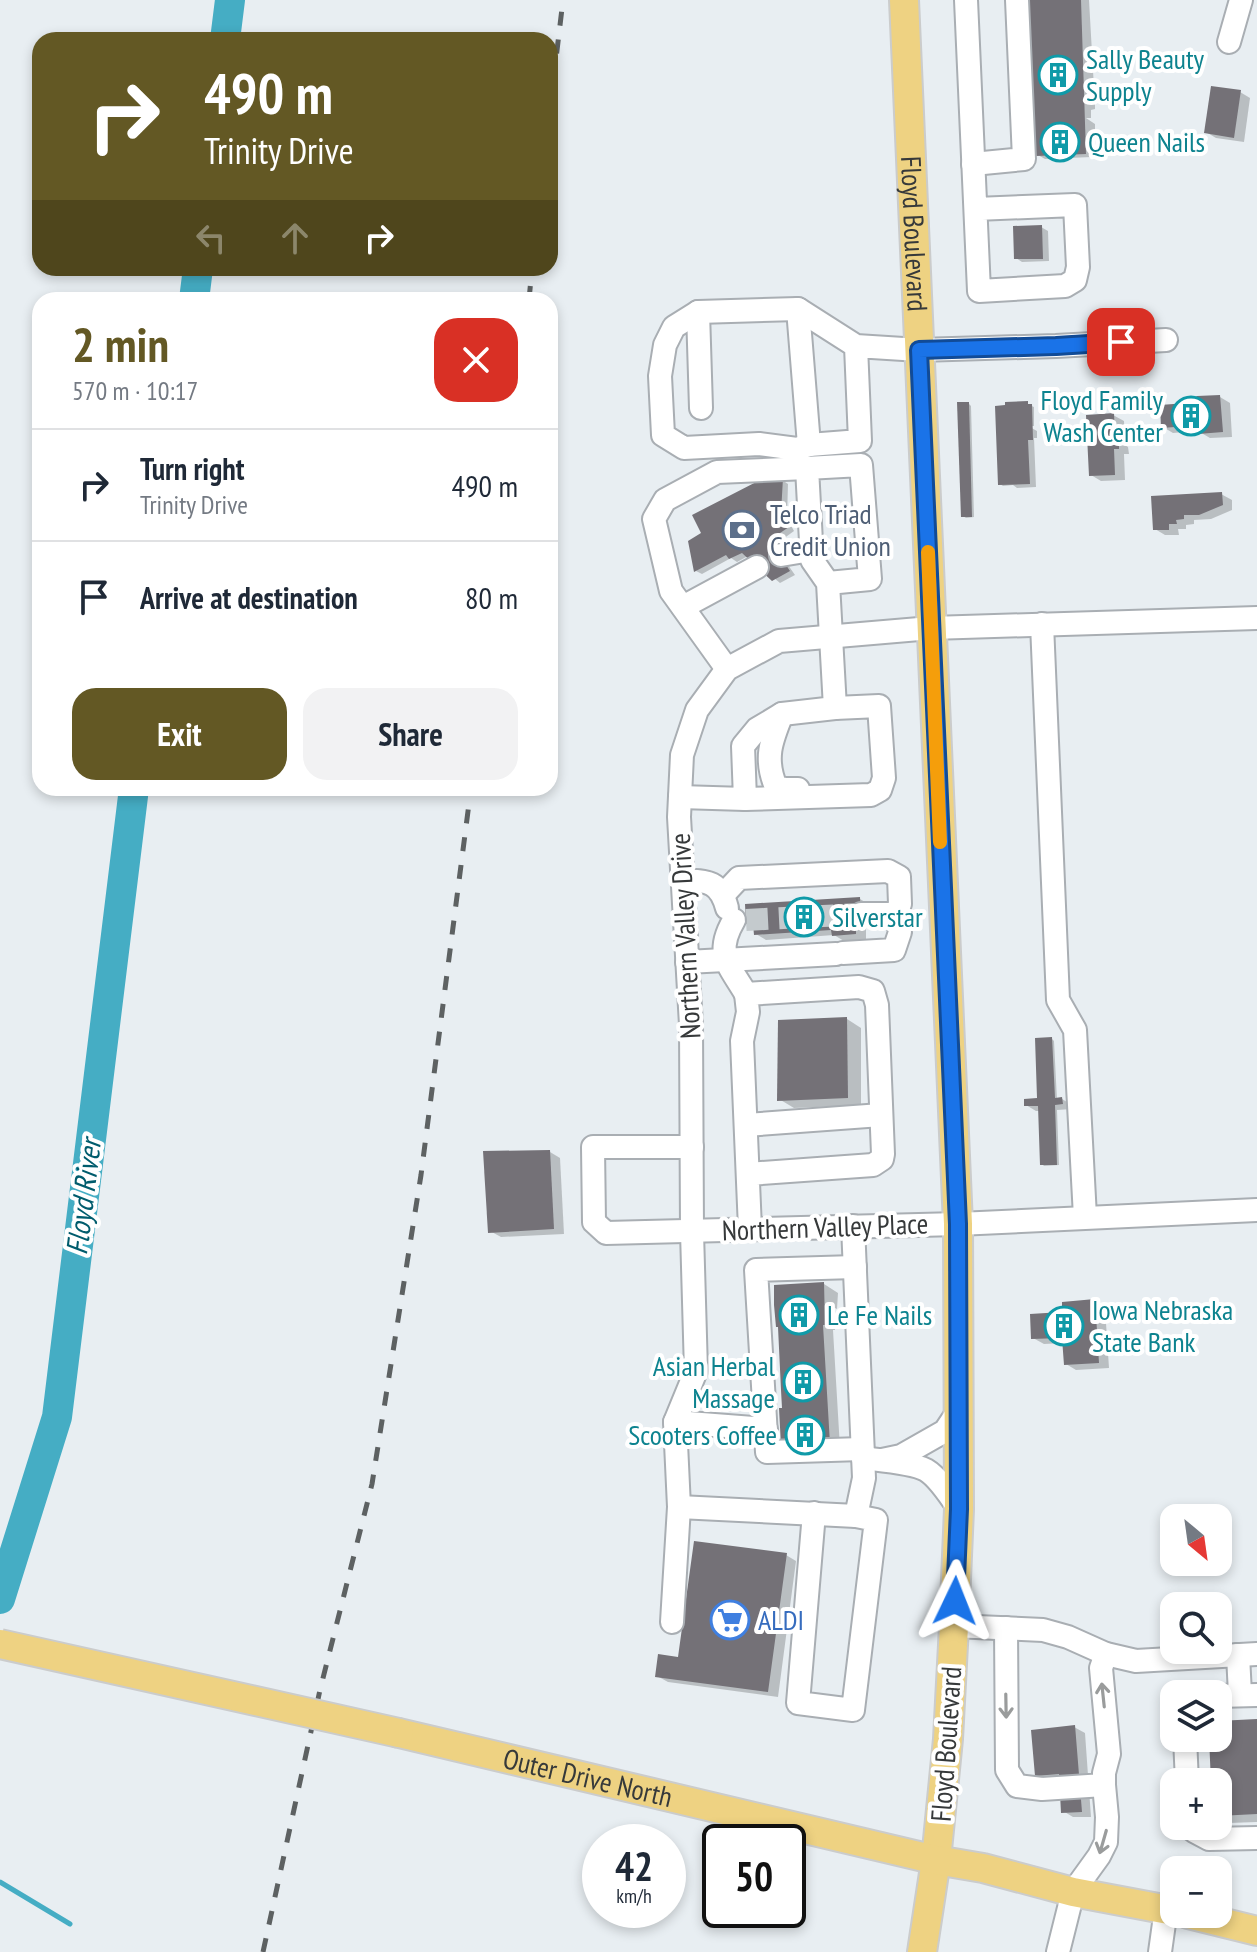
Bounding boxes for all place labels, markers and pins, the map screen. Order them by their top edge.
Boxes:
place label: Sally Beauty Supply [1086,40,1205,109]
building icon: Sally Beauty Supply [1037,54,1079,96]
building icon: Queen Nails [1039,121,1081,163]
place label: Queen Nails [1088,123,1205,160]
pin [1087,308,1155,376]
place label: Floyd Family Wash Center [1040,381,1163,450]
building icon: Floyd Family Wash Center [1170,395,1212,437]
place label: Telco Triad Credit Union [770,495,891,564]
bank icon: Telco Triad Credit Union [721,509,763,551]
building icon: Silverstar [783,896,825,938]
place label: Silverstar [832,898,923,935]
place label: Iowa Nebraska State Bank [1092,1291,1233,1360]
building icon: Le Fe Nails [778,1294,820,1336]
place label: Le Fe Nails [827,1296,932,1333]
building icon: Iowa Nebraska State Bank [1043,1305,1085,1347]
place label: Asian Herbal Massage [653,1347,775,1416]
building icon: Asian Herbal Massage [782,1361,824,1403]
building icon: Scooters Coffee [784,1414,826,1456]
place label: Scooters Coffee [628,1416,777,1453]
supermarket icon: ALDI [709,1599,751,1641]
place label: ALDI [758,1601,804,1638]

